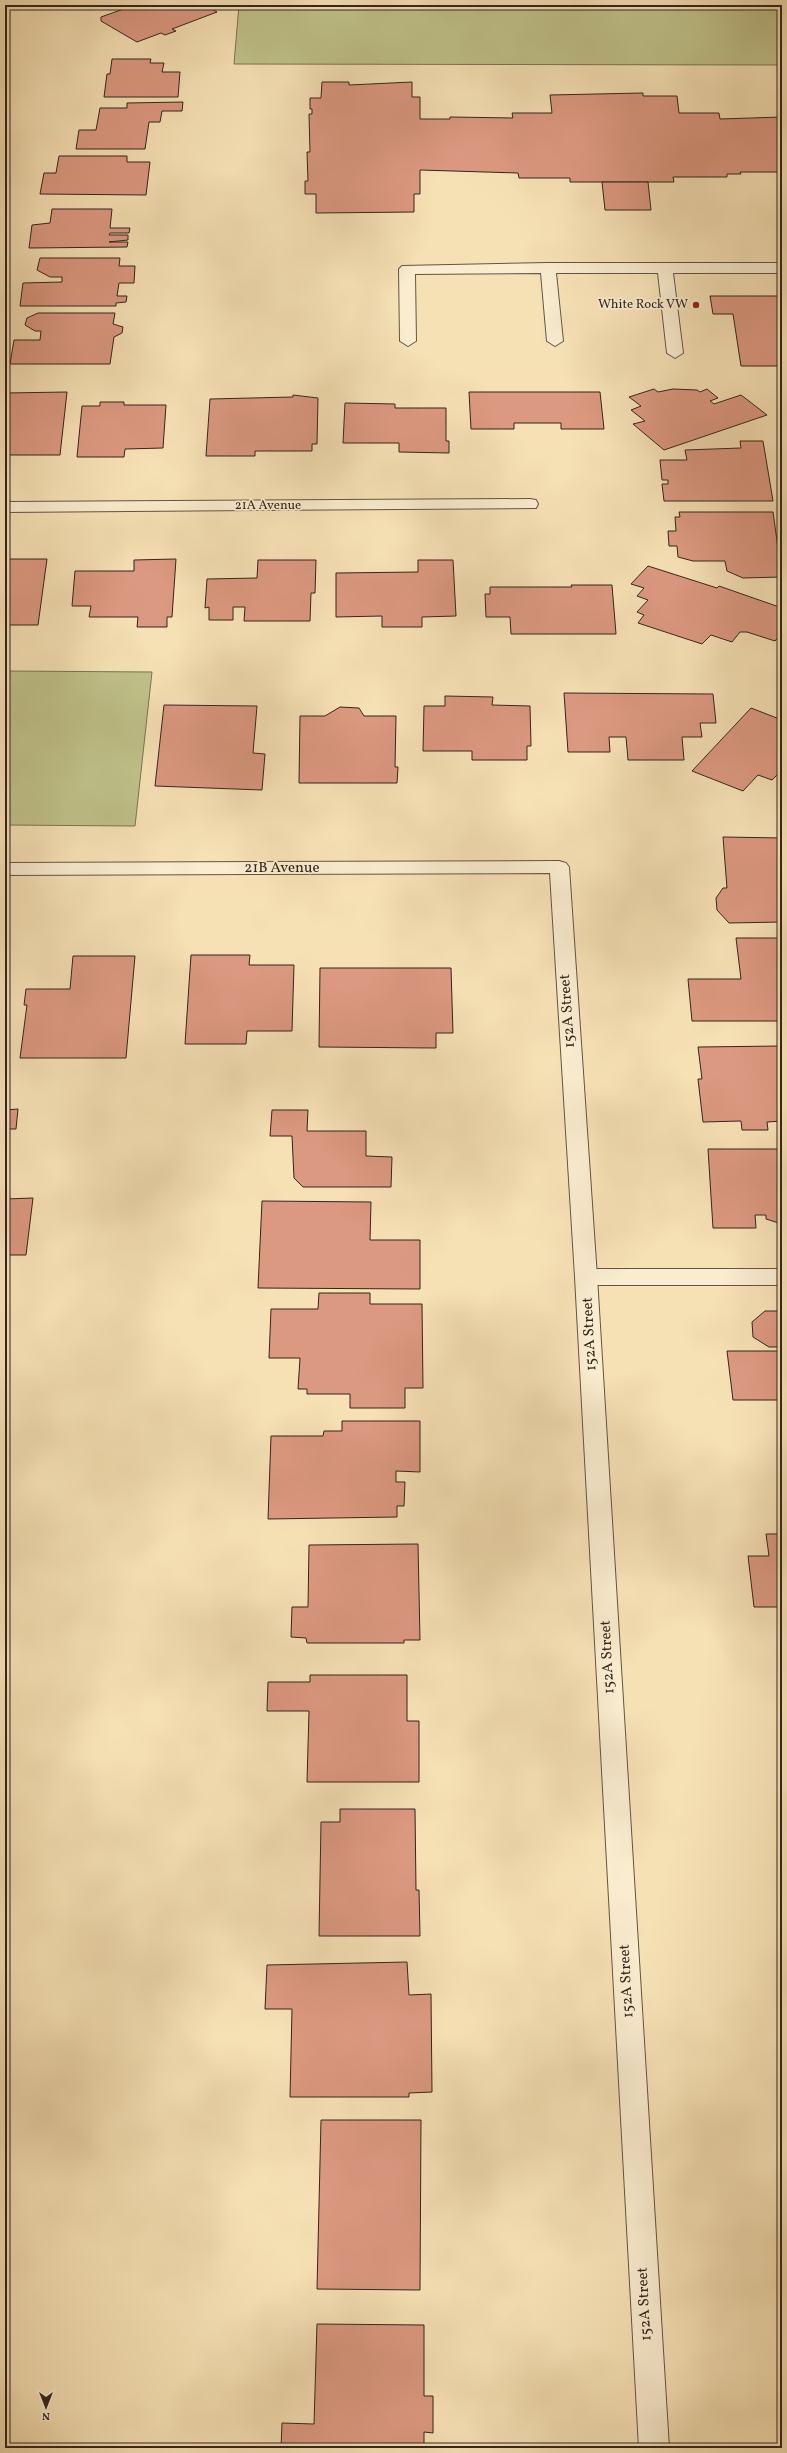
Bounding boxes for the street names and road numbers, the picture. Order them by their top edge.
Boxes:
street label: 21A Avenue [235,497,301,515]
street label: 21B Avenue [244,858,320,879]
street label: 152A Street [555,973,581,1049]
street label: 152A Street [578,1297,602,1371]
street label: 152A Street [596,1620,620,1694]
street label: 152A Street [615,1944,639,2018]
street label: 152A Street [633,2267,657,2341]

